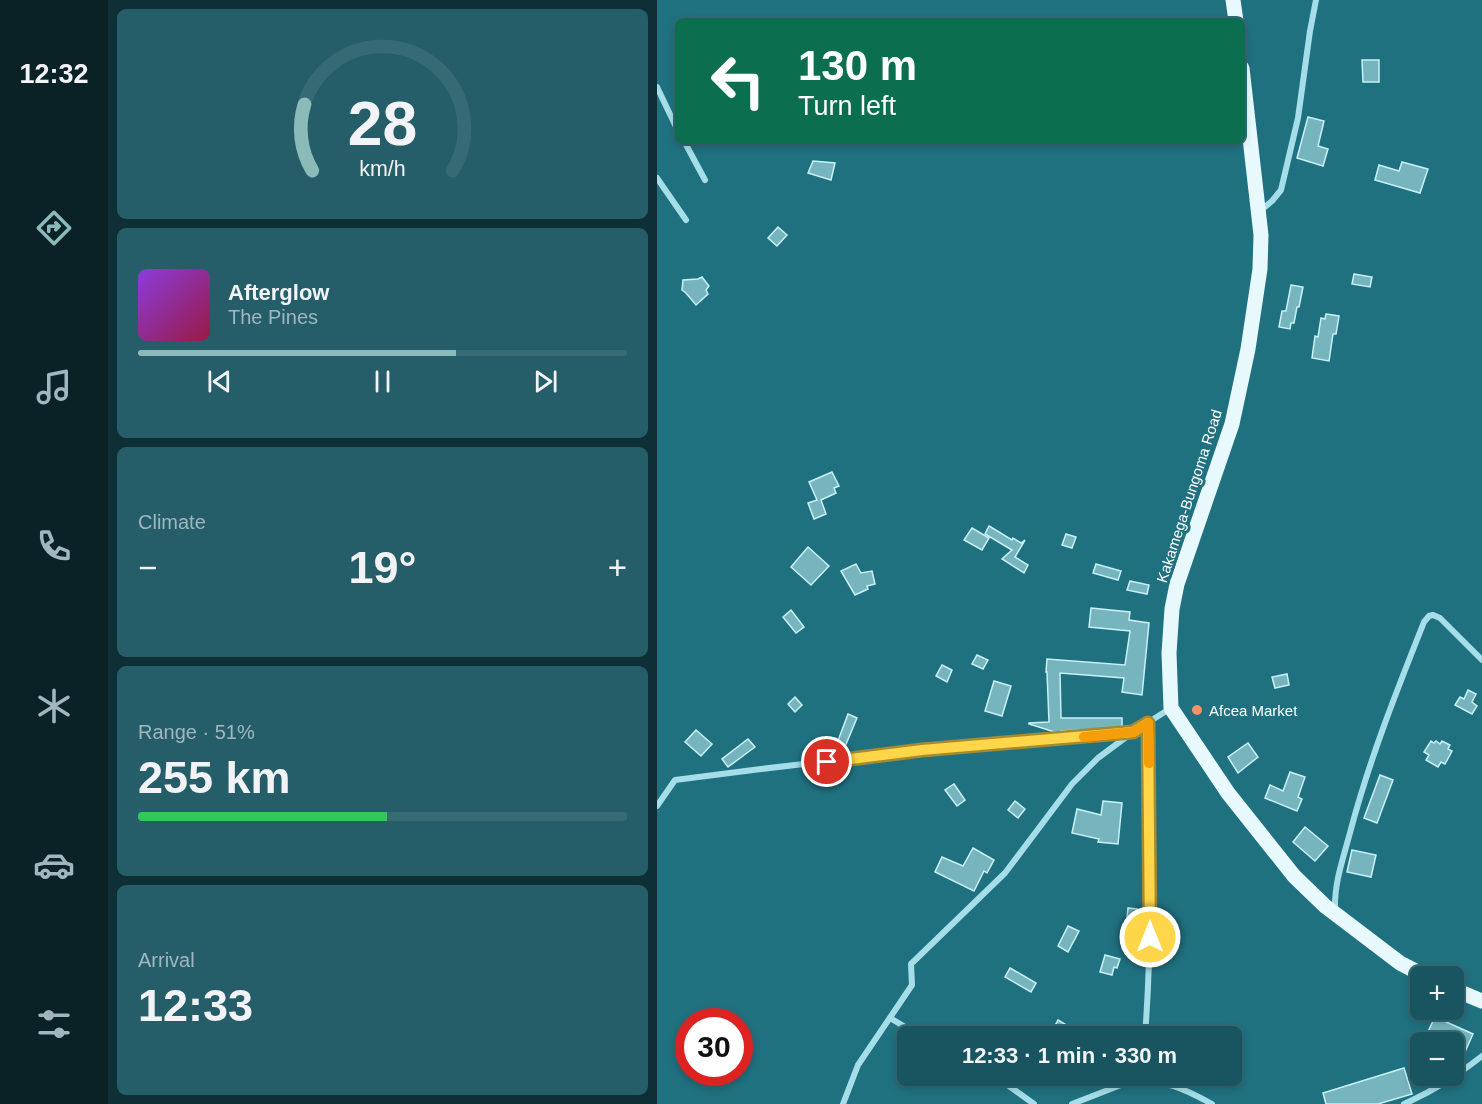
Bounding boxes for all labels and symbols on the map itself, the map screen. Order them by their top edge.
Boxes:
street label: Kakamega-Bungoma Road [1153,407,1225,585]
place label: Afcea Market [1209,702,1298,719]
marker: Afcea Market [1190,703,1204,717]
pin [801,736,852,787]
position arrow [1118,905,1182,969]
speed limit sign: 30 [675,1008,753,1086]

